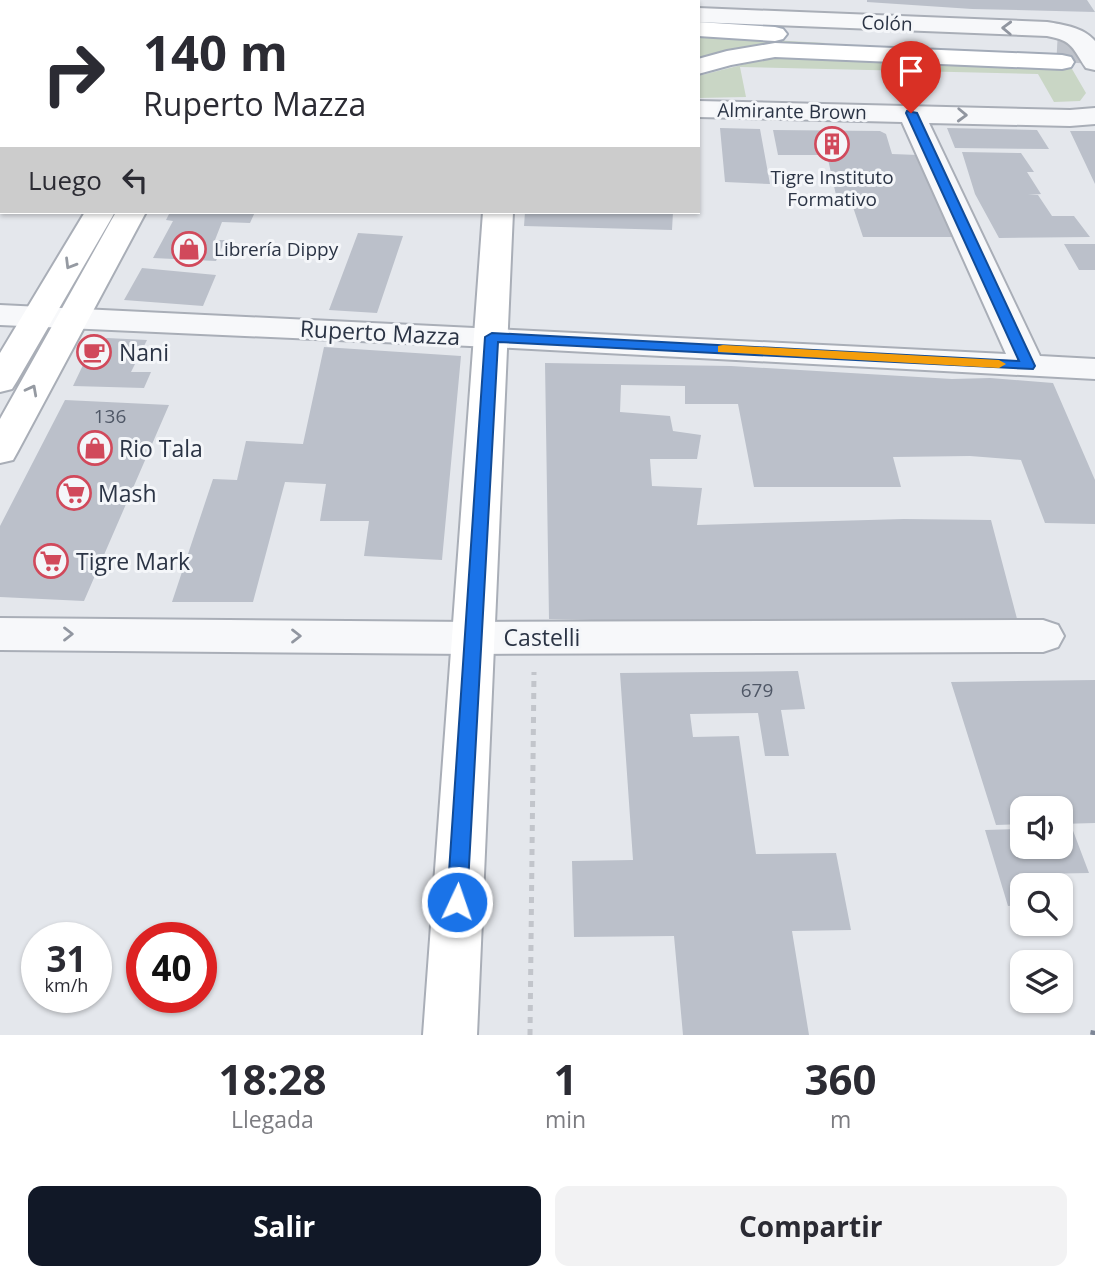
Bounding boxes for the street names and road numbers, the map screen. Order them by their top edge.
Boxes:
street label: Colón [861,9,913,37]
street label: Almirante Brown [717,97,867,125]
street label: Ruperto Mazza [299,312,461,352]
street label: Castelli [504,621,580,653]

